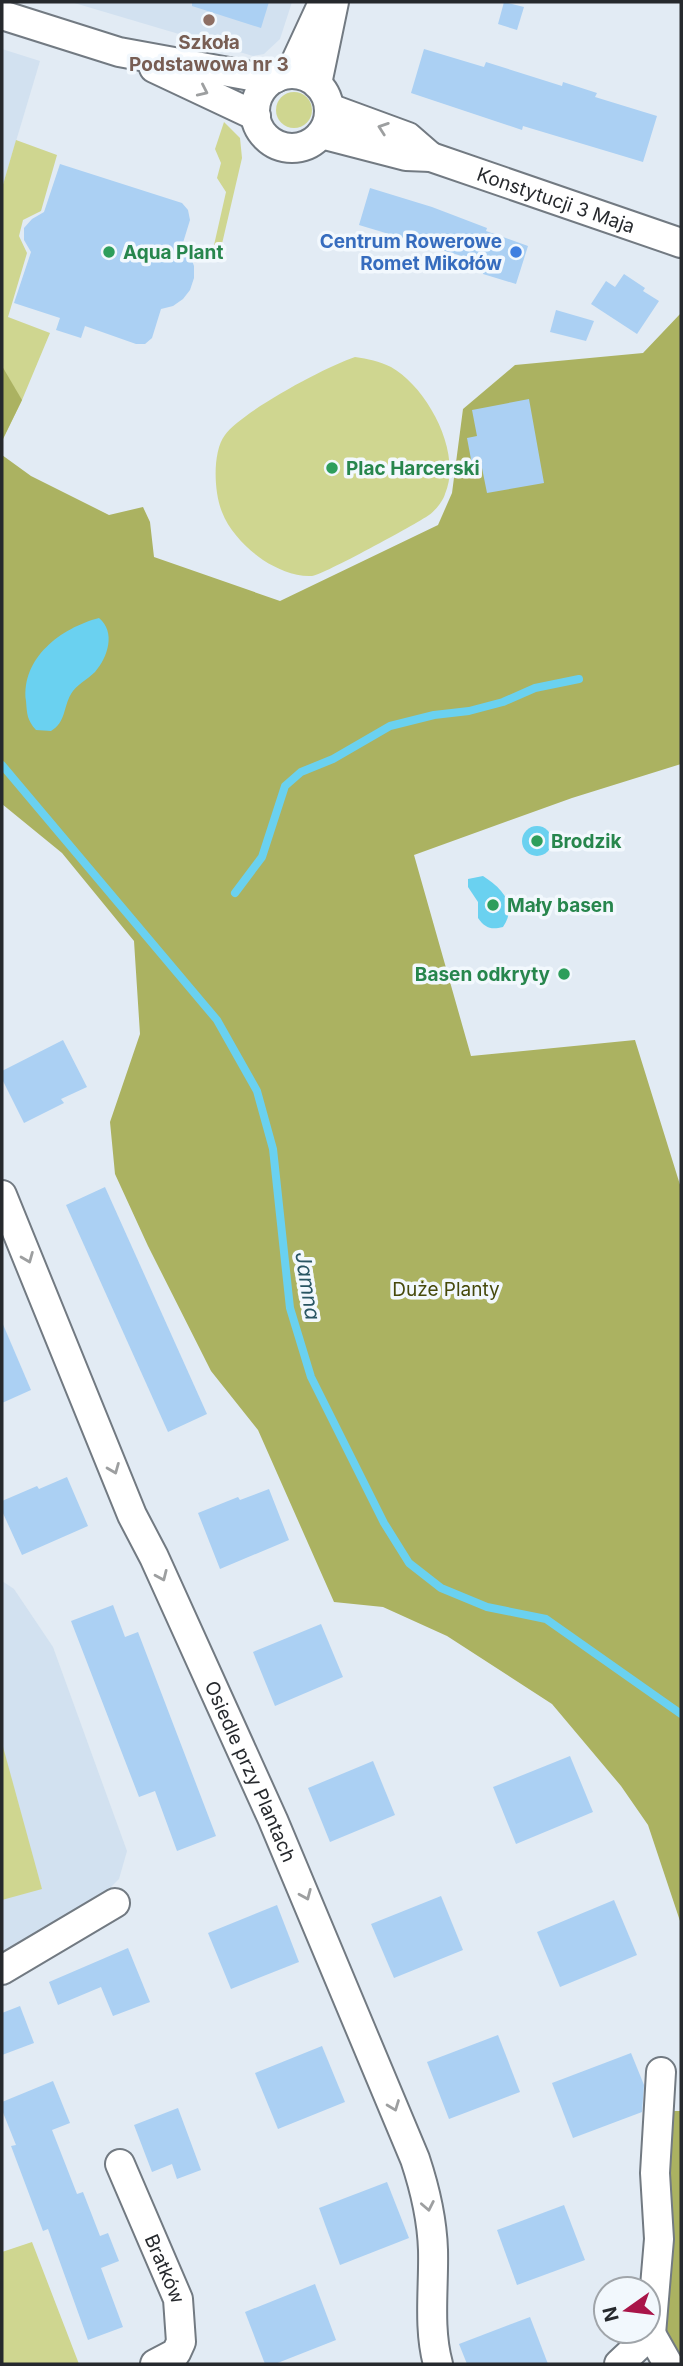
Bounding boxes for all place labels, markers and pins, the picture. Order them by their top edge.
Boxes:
marker: Szkoła Podstawowa nr 3 [201,12,217,28]
place label: Szkoła Podstawowa nr 3 [129,31,289,76]
place label: Centrum Rowerowe Romet Mikołów [320,230,502,275]
place label: Aqua Plant [123,241,223,264]
marker: Aqua Plant [101,244,117,260]
marker: Centrum Rowerowe Romet Mikołów [508,244,524,260]
place label: Plac Harcerski [346,457,480,480]
marker: Plac Harcerski [324,460,340,476]
place label: Brodzik [551,830,622,853]
marker: Brodzik [529,833,545,849]
place label: Mały basen [507,894,614,917]
marker: Mały basen [485,897,501,913]
place label: Basen odkryty [415,963,551,986]
marker: Basen odkryty [556,966,572,982]

